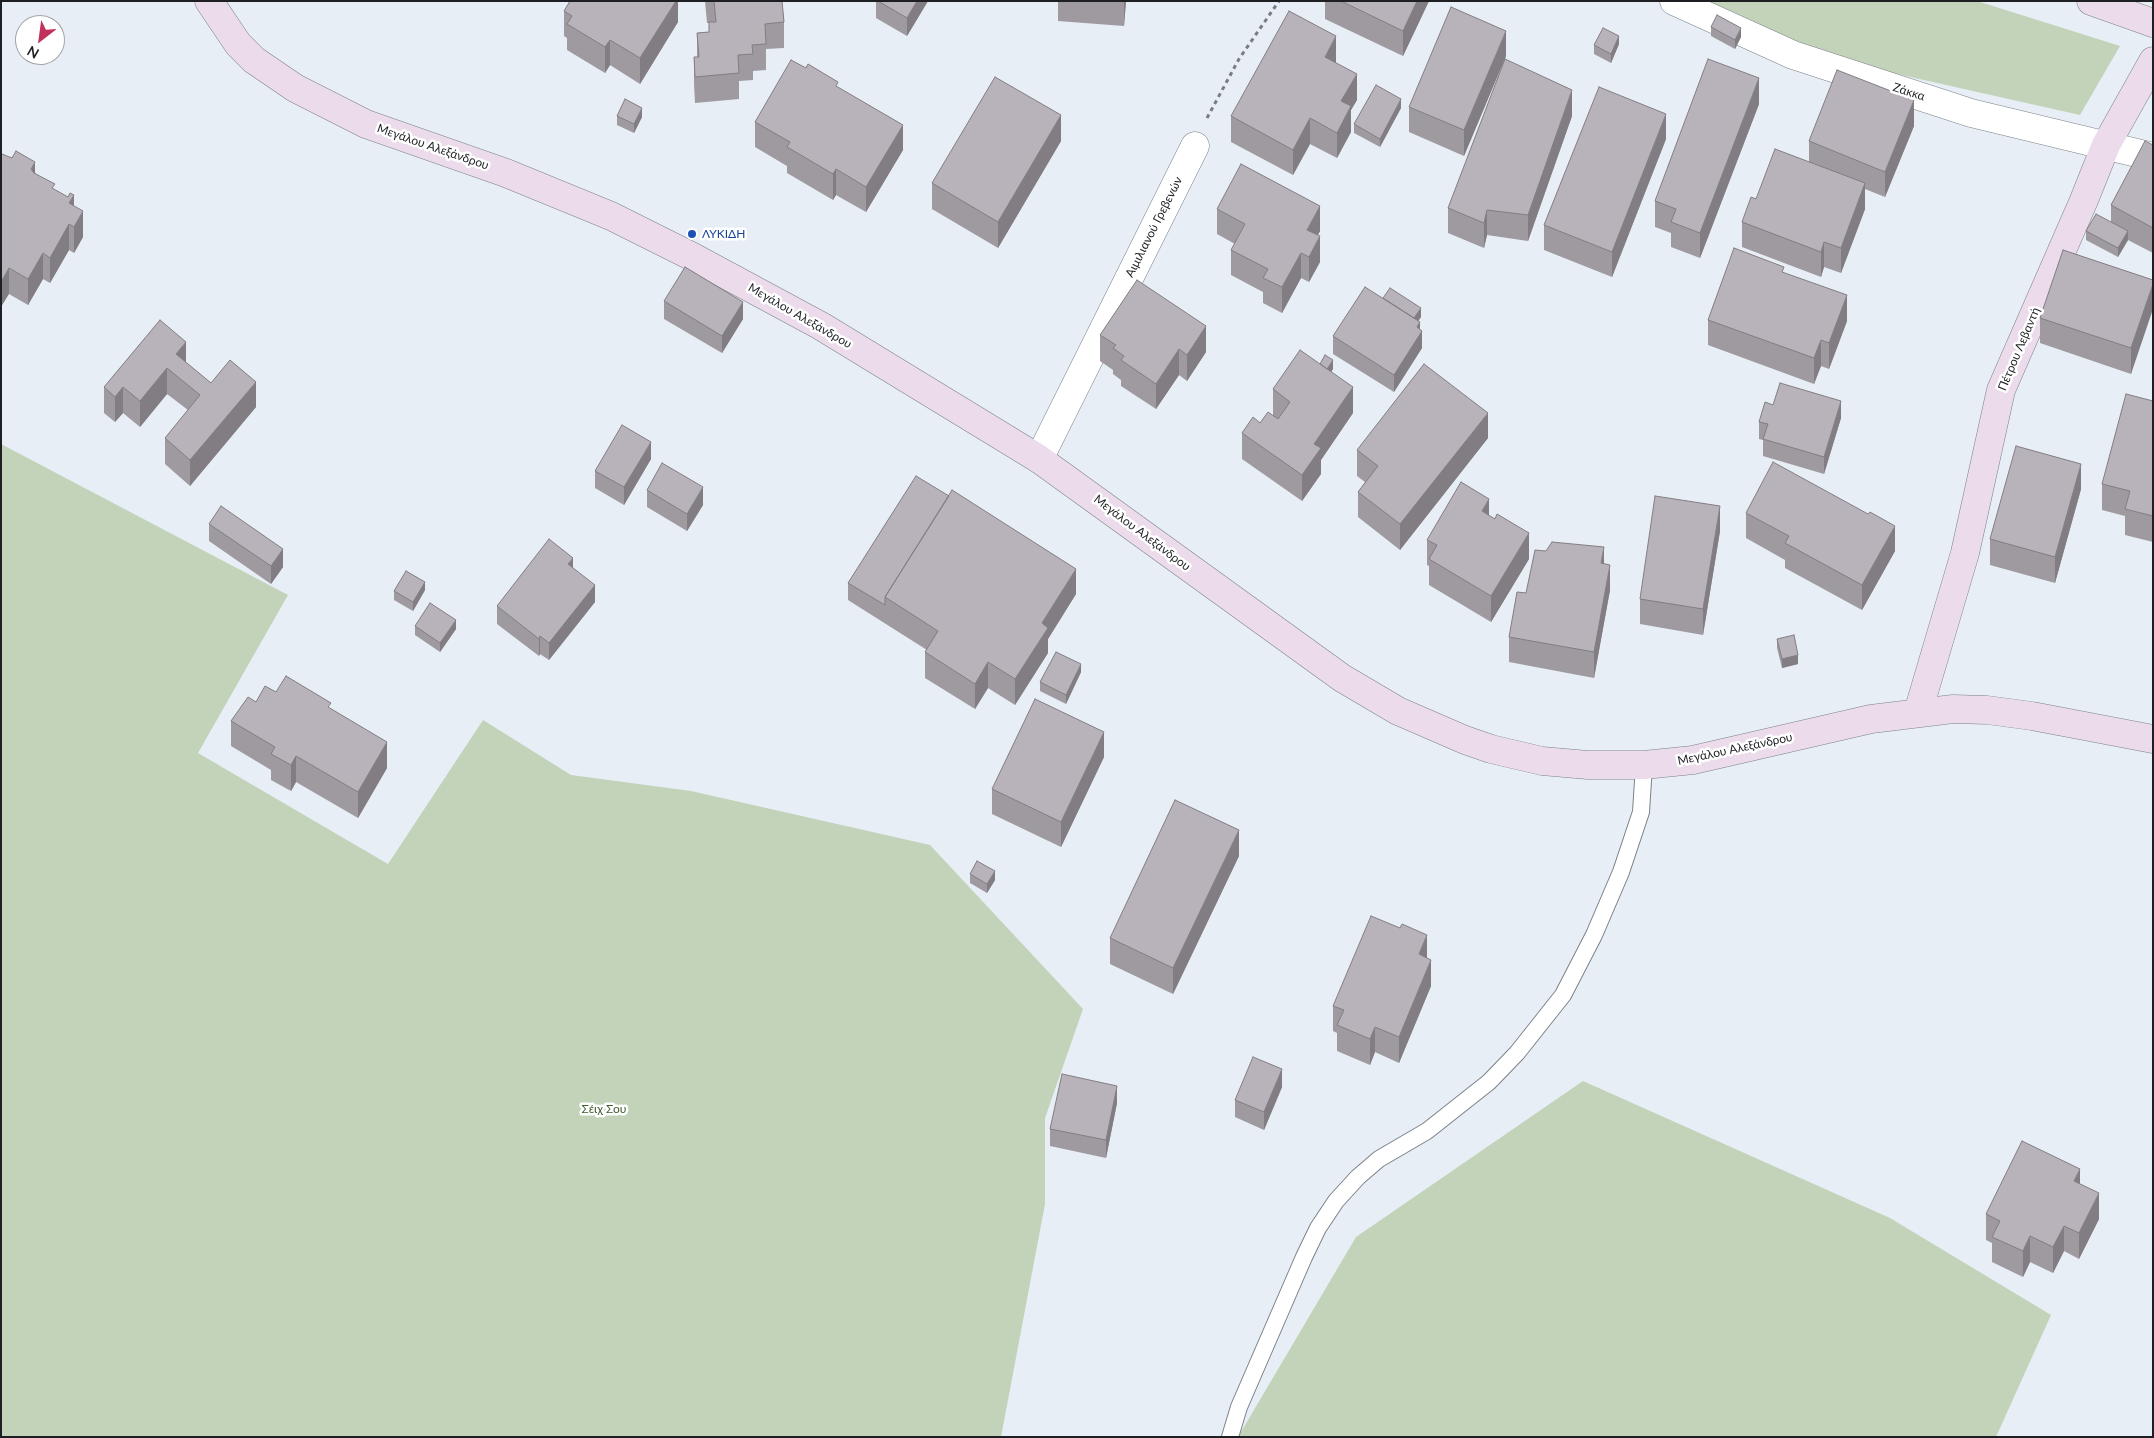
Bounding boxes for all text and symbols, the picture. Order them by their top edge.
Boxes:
north arrow [15,15,65,65]
text: N [24,43,42,63]
street label: Ζάκκα [1891,80,1927,104]
street label: Μεγάλου Αλεξάνδρου [375,121,491,173]
street label: Αιμιλιανού Γρεβενών [1122,174,1186,280]
place label: ΛΥΚΙΔΗ [702,227,745,241]
marker: ΛΥΚΙΔΗ [686,228,698,240]
street label: Μεγάλου Αλεξάνδρου [746,280,854,352]
street label: Πέτρου Λεβαντή [1995,305,2043,393]
street label: Μεγάλου Αλεξάνδρου [1091,492,1193,574]
street label: Μεγάλου Αλεξάνδρου [1676,730,1794,768]
park label: Σέιχ Σου [581,1102,627,1116]

